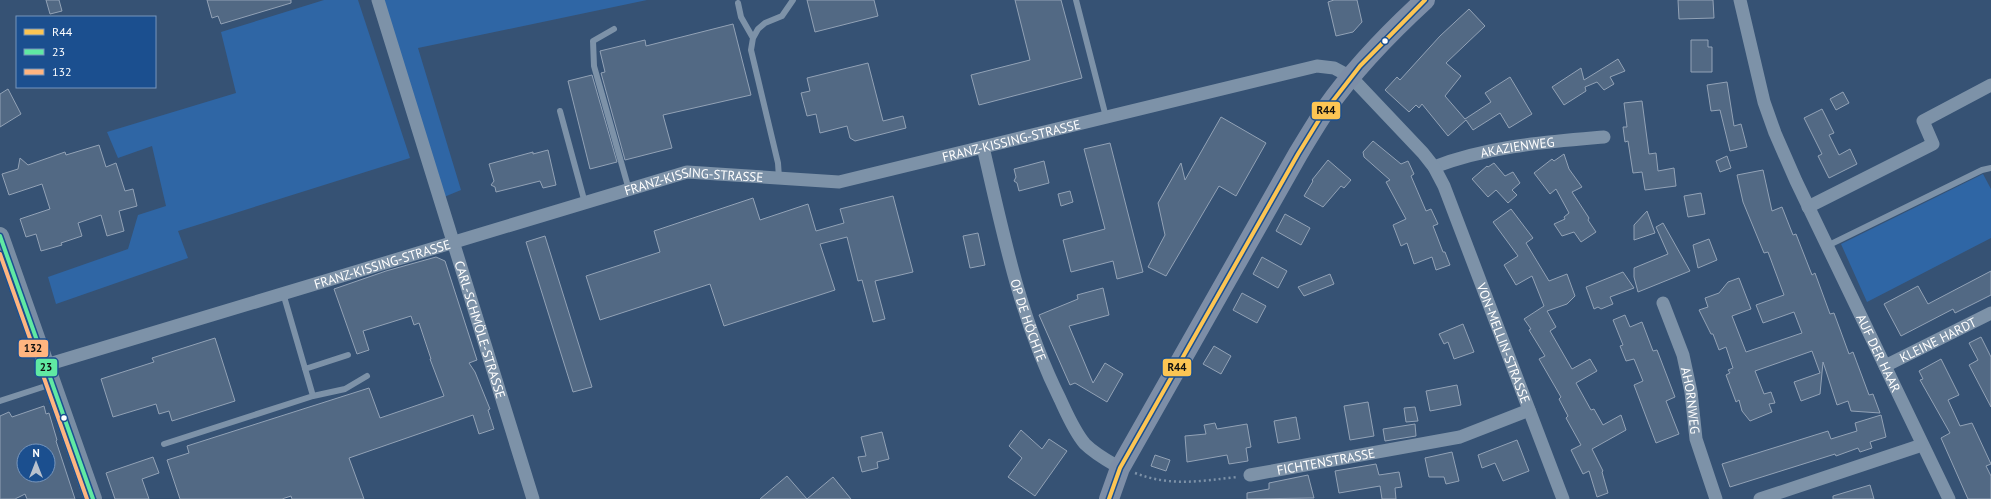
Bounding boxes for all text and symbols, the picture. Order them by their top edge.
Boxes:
legend [16,16,156,88]
text: R44 [52,24,73,39]
unlabelled marker [1380,36,1390,46]
text: 23 [52,44,65,59]
text: 132 [52,64,72,79]
line badge: R44 [1311,101,1341,120]
text: R44 [1316,103,1336,117]
street label: FRANZ-KISSING-STRASSE [940,115,1082,165]
street label: AKAZIENWEG [1479,133,1555,161]
street label: FRANZ-KISSING-STRASSE [622,163,764,199]
street label: FRANZ-KISSING-STRASSE [312,235,452,292]
street label: CARL-SCHMÖLE-STRASSE [451,258,510,401]
street label: OP DE HÖCHTE [1007,277,1051,364]
street label: VON-MELLIN-STRASSE [1473,280,1534,406]
street label: AUF DER HAAR [1853,311,1905,395]
street label: KLEINE HARDT [1896,313,1979,366]
line badge: 132 [18,339,49,358]
text: 132 [24,341,42,355]
line badge: 23 [35,358,58,377]
line badge: R44 [1162,358,1192,377]
text: 23 [40,360,52,374]
text: R44 [1167,360,1187,374]
street label: AHORNWEG [1677,365,1704,435]
unlabelled marker [59,413,69,423]
north arrow [16,443,56,483]
street label: FICHTENSTRASSE [1275,444,1376,479]
text: N [32,446,40,460]

